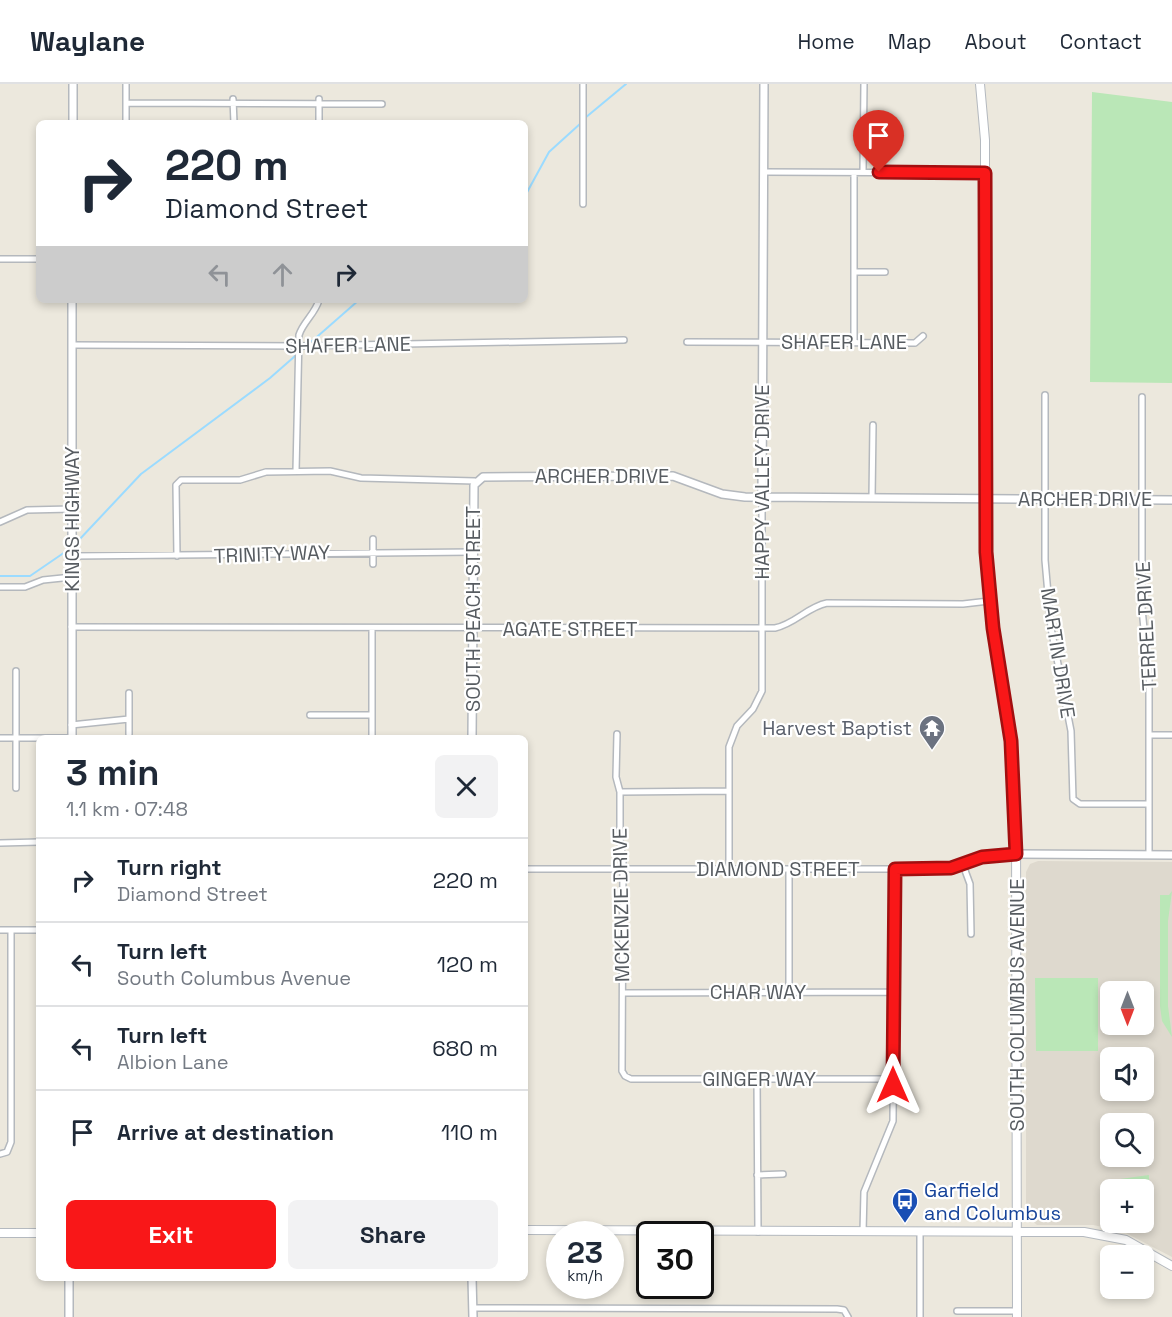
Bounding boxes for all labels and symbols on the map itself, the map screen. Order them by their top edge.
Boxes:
pin [853,110,904,172]
street label: SHAFER LANE [781,329,907,355]
street label: SHAFER LANE [285,331,411,359]
street label: HAPPY VALLEY DRIVE [749,385,775,579]
street label: KINGS HIGHWAY [59,446,85,592]
street label: ARCHER DRIVE [535,463,669,489]
street label: ARCHER DRIVE [1018,486,1152,512]
street label: SOUTH PEACH STREET [460,506,486,712]
street label: TRINITY WAY [213,539,331,569]
street label: TERREL DRIVE [1130,561,1162,691]
street label: MARTIN DRIVE [1035,586,1081,720]
street label: AGATE STREET [502,616,638,642]
temple icon: Harvest Baptist [917,713,947,751]
place label: Harvest Baptist [762,715,912,741]
street label: MCKENZIE DRIVE [607,828,635,982]
street label: DIAMOND STREET [696,856,860,882]
street label: SOUTH COLUMBUS AVENUE [1004,878,1030,1132]
street label: CHAR WAY [710,979,806,1005]
north arrow [1100,981,1154,1035]
position arrow [861,1053,925,1117]
street label: GINGER WAY [702,1066,816,1092]
place label: Garfield and Columbus [924,1177,1061,1226]
bus stop icon: Garfield and Columbus [890,1186,920,1224]
speed limit sign: 30 [636,1221,714,1299]

